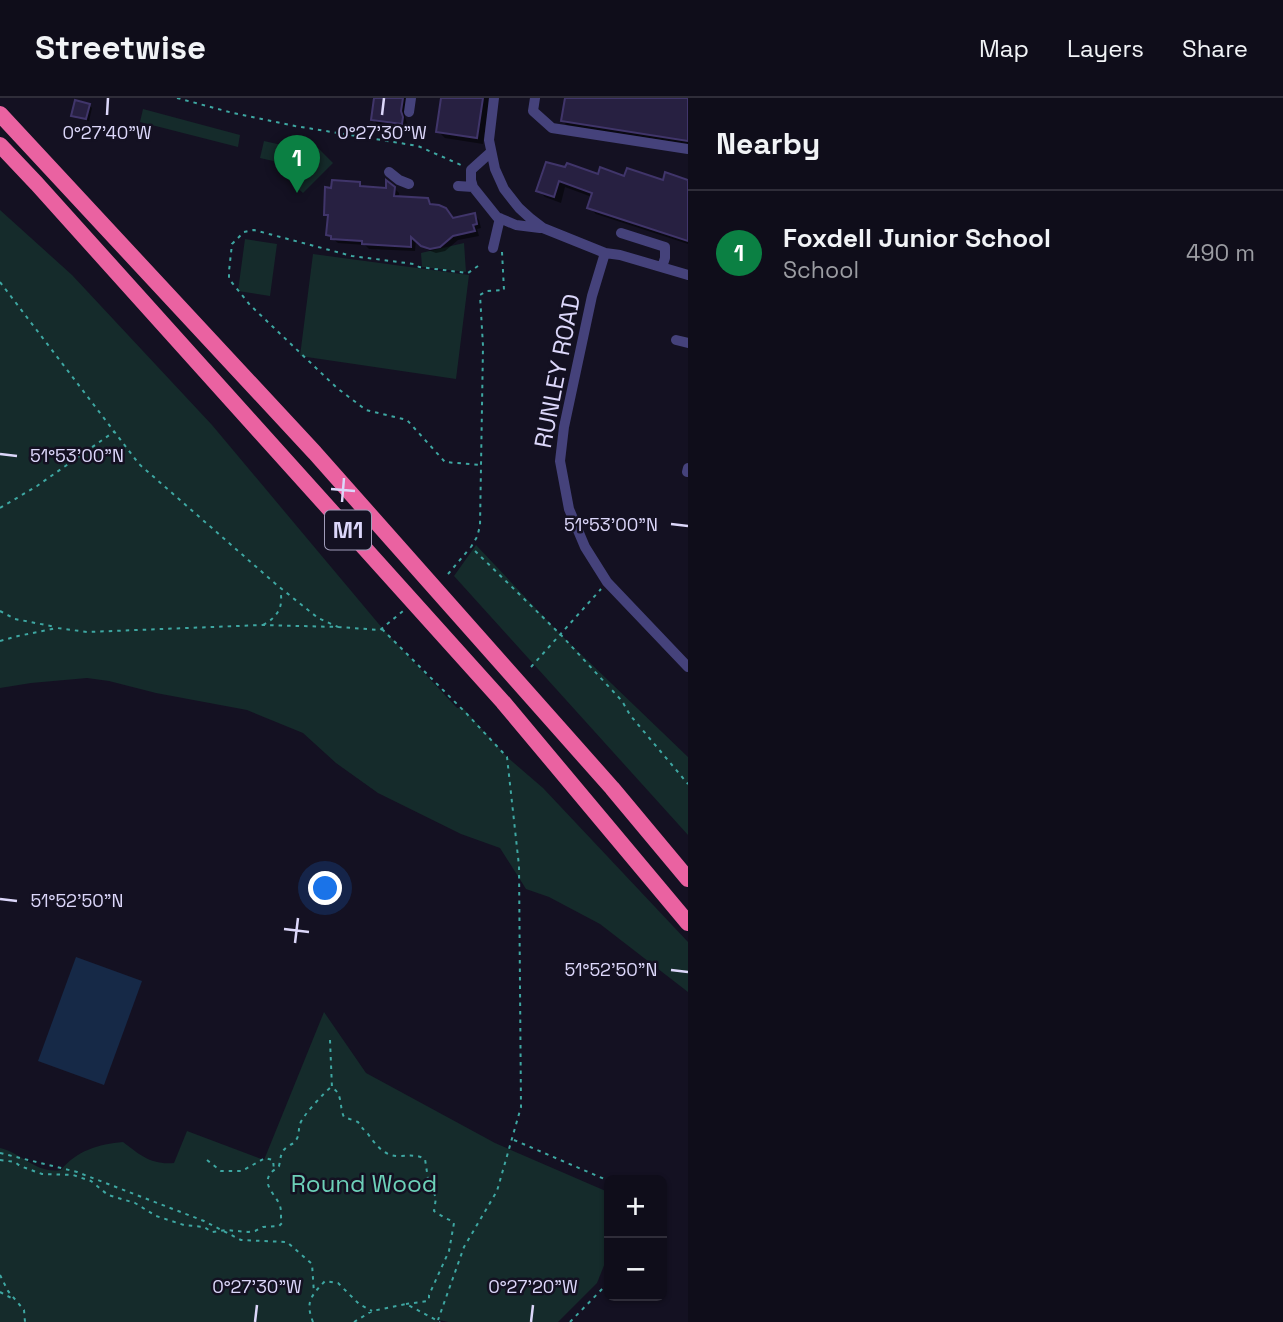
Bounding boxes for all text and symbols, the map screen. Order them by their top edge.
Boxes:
text: Streetwise [35,27,206,69]
text: Map [979,33,1029,64]
text: Layers [1067,33,1144,64]
text: Share [1182,33,1248,64]
text: 0°27'40"W [62,121,152,144]
text: 0°27'30"W [337,121,427,144]
text: Nearby [716,124,820,163]
pin: 1 [274,135,320,193]
text: Foxdell Junior School [783,221,1051,255]
text: 1 [734,238,744,268]
text: 490 m [1186,238,1255,268]
text: School [783,255,859,285]
street label: RUNLEY ROAD [527,291,587,451]
text: 51°53'00"N [30,444,124,467]
road number: M1 [325,510,371,550]
text: 51°53'00"N [564,513,658,536]
your location [308,871,342,905]
text: 51°52'50"N [31,889,123,912]
text: 51°52'50"N [565,958,657,981]
park label: Round Wood [291,1168,437,1199]
map controls [604,1175,667,1301]
button: + [604,1175,667,1238]
button: − [604,1238,667,1301]
text: 0°27'30"W [212,1275,302,1298]
text: 0°27'20"W [488,1275,578,1298]

